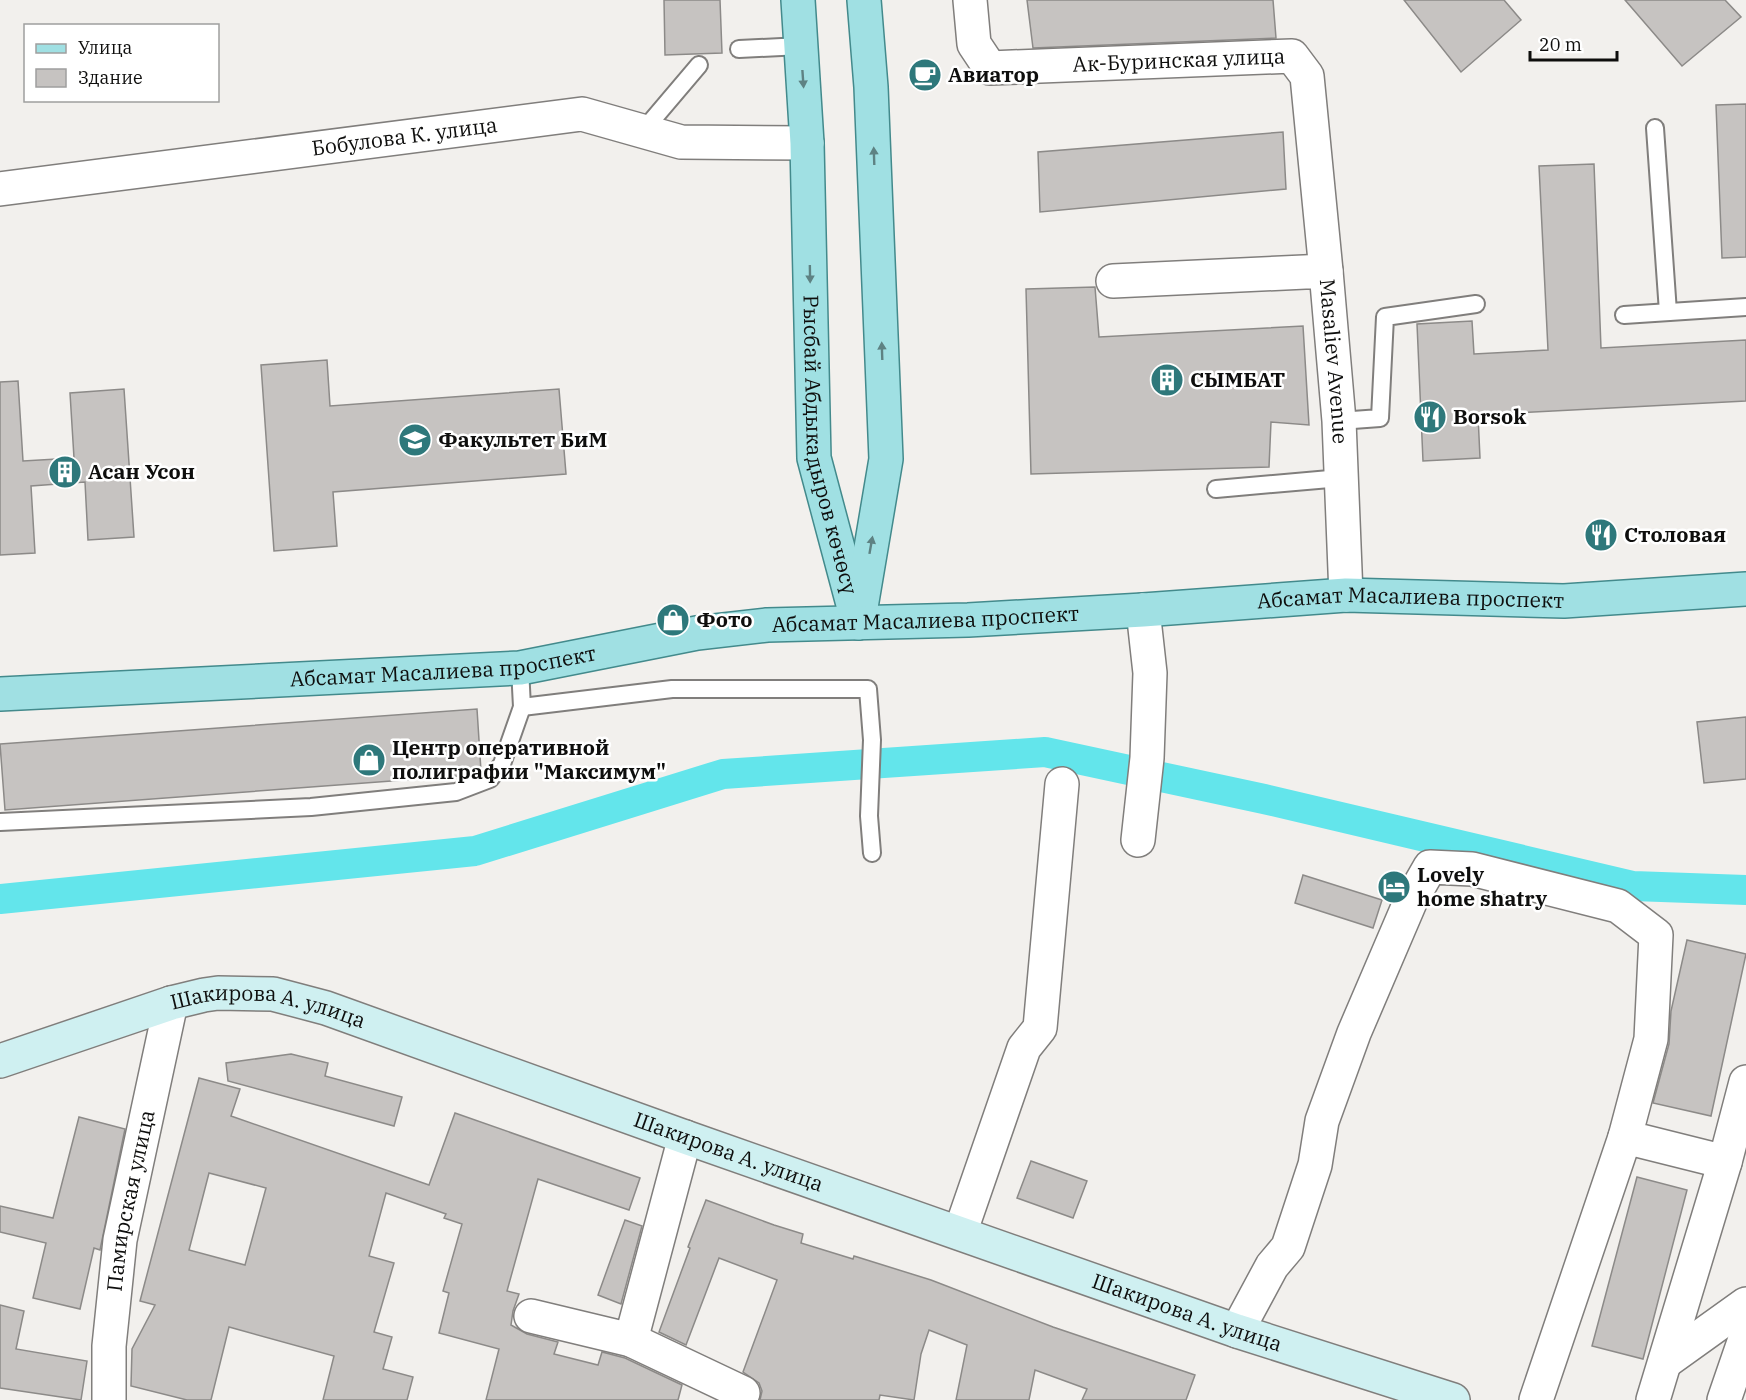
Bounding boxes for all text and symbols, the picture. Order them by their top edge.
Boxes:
legend [24,24,219,102]
scale bar [1530,24,1617,62]
text: 20 m [1539,33,1582,56]
text: Улица [78,36,133,59]
street label: Ак-Буринская улица [1072,41,1286,78]
cafe icon: Авиатор [907,57,943,93]
place label: Авиатор [948,60,1039,88]
text: Здание [78,66,143,89]
one-way arrow [798,70,808,89]
street label: Бобулова К. улица [310,110,499,162]
one-way arrow [869,147,878,166]
one-way arrow [805,265,815,284]
street label: Masaliev Avenue [1314,278,1355,445]
street label: Рысбай Абдыкадыров көчөсү [797,295,865,598]
one-way arrow [877,342,886,361]
building icon: СЫМБАТ [1149,362,1185,398]
place label: СЫМБАТ [1190,365,1285,393]
restaurant icon: Borsok [1412,399,1448,435]
place label: Borsok [1453,402,1526,430]
school or university icon: Факультет БиМ [397,422,433,458]
place label: Факультет БиМ [438,425,607,453]
building icon: Асан Усон [47,454,83,490]
place label: Асан Усон [88,457,195,485]
restaurant icon: Столовая [1583,517,1619,553]
place label: Столовая [1624,520,1726,548]
one-way arrow [867,535,876,554]
street label: Абсамат Масалиева проспект [1256,580,1565,615]
street label: Абсамат Масалиева проспект [771,599,1080,638]
shop icon: Фото [655,602,691,638]
place label: Фото [696,605,753,633]
street label: Абсамат Масалиева проспект [289,638,598,692]
place label: Центр оперативной полиграфии "Максимум" [392,733,666,785]
shop icon: Центр оперативной полиграфии "Максимум" [351,742,387,778]
place label: Lovely home shatry [1417,860,1547,912]
hotel icon: Lovely home shatry [1376,869,1412,905]
street label: Шакирова А. улица [167,978,370,1034]
street label: Шакирова А. улица [630,1105,827,1198]
street label: Памирская улица [100,1107,161,1293]
street label: Шакирова А. улица [1089,1266,1286,1358]

